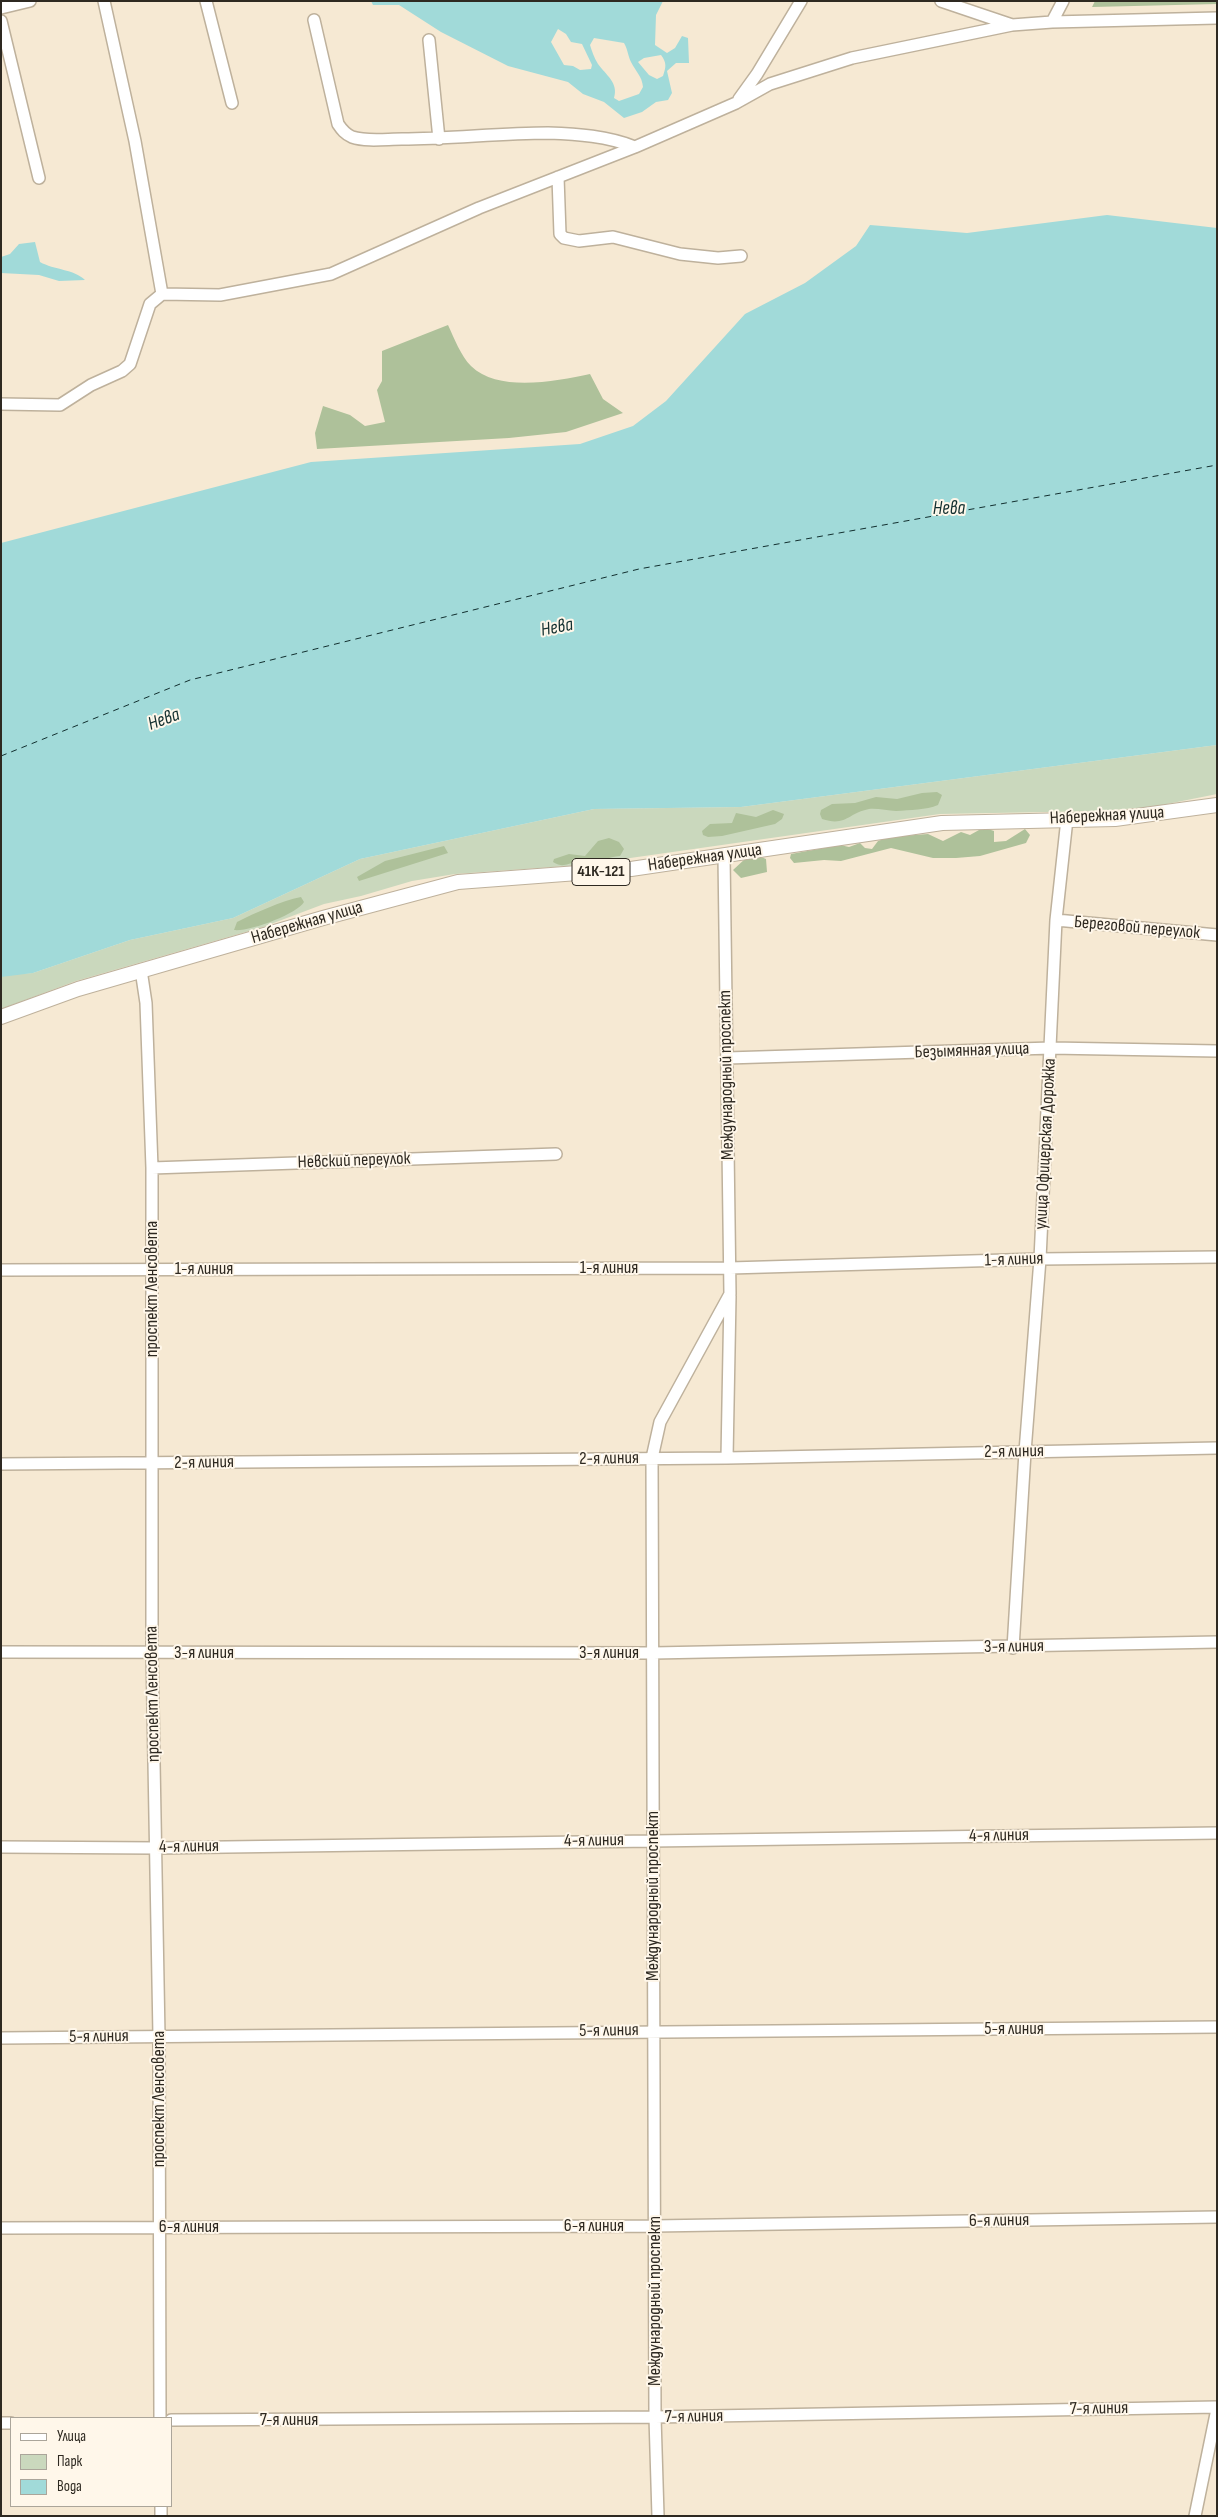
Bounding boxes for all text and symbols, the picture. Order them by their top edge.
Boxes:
water label: Нева [933,498,965,520]
water label: Нева [539,614,575,642]
water label: Нева [145,704,183,736]
street label: Набережная улица [1049,802,1165,830]
street label: Набережная улица [647,839,763,877]
road number: 41К-121 [572,859,630,886]
street label: Набережная улица [249,897,365,949]
street label: Береговой переулок [1073,912,1201,944]
street label: Международный проспект [715,990,739,1160]
street label: Безымянная улица [914,1038,1030,1064]
street label: улица Офицерская Дорожка [1031,1058,1061,1230]
street label: Невский переулок [297,1148,411,1174]
street label: проспект Ленсовета [141,1221,163,1357]
street label: 1-я линия [984,1248,1044,1272]
street label: 1-я линия [580,1257,638,1279]
street label: 1-я линия [175,1258,233,1280]
street label: 2-я линия [984,1441,1044,1463]
street label: 2-я линия [579,1448,639,1470]
street label: 2-я линия [174,1452,234,1474]
street label: проспект Ленсовета [141,1626,165,1762]
street label: 3-я линия [984,1636,1044,1658]
street label: 3-я линия [174,1642,234,1664]
street label: 3-я линия [579,1642,639,1664]
street label: Международный проспект [642,1811,664,1981]
street label: 4-я линия [969,1825,1029,1847]
street label: 4-я линия [564,1830,624,1852]
street label: 4-я линия [159,1836,219,1858]
street label: 5-я линия [984,2018,1044,2040]
street label: 5-я линия [579,2020,639,2042]
street label: 5-я линия [69,2026,129,2048]
street label: проспект Ленсовета [148,2031,170,2167]
street label: 6-я линия [969,2210,1029,2232]
street label: 6-я линия [564,2215,624,2237]
street label: 6-я линия [159,2216,219,2238]
street label: Международный проспект [644,2216,666,2386]
street label: 7-я линия [1069,2398,1129,2420]
street label: 7-я линия [664,2406,724,2428]
street label: 7-я линия [260,2409,318,2431]
legend [10,2417,172,2507]
text: Улица [57,2427,86,2446]
text: Парк [57,2452,82,2471]
text: Вода [57,2477,82,2496]

